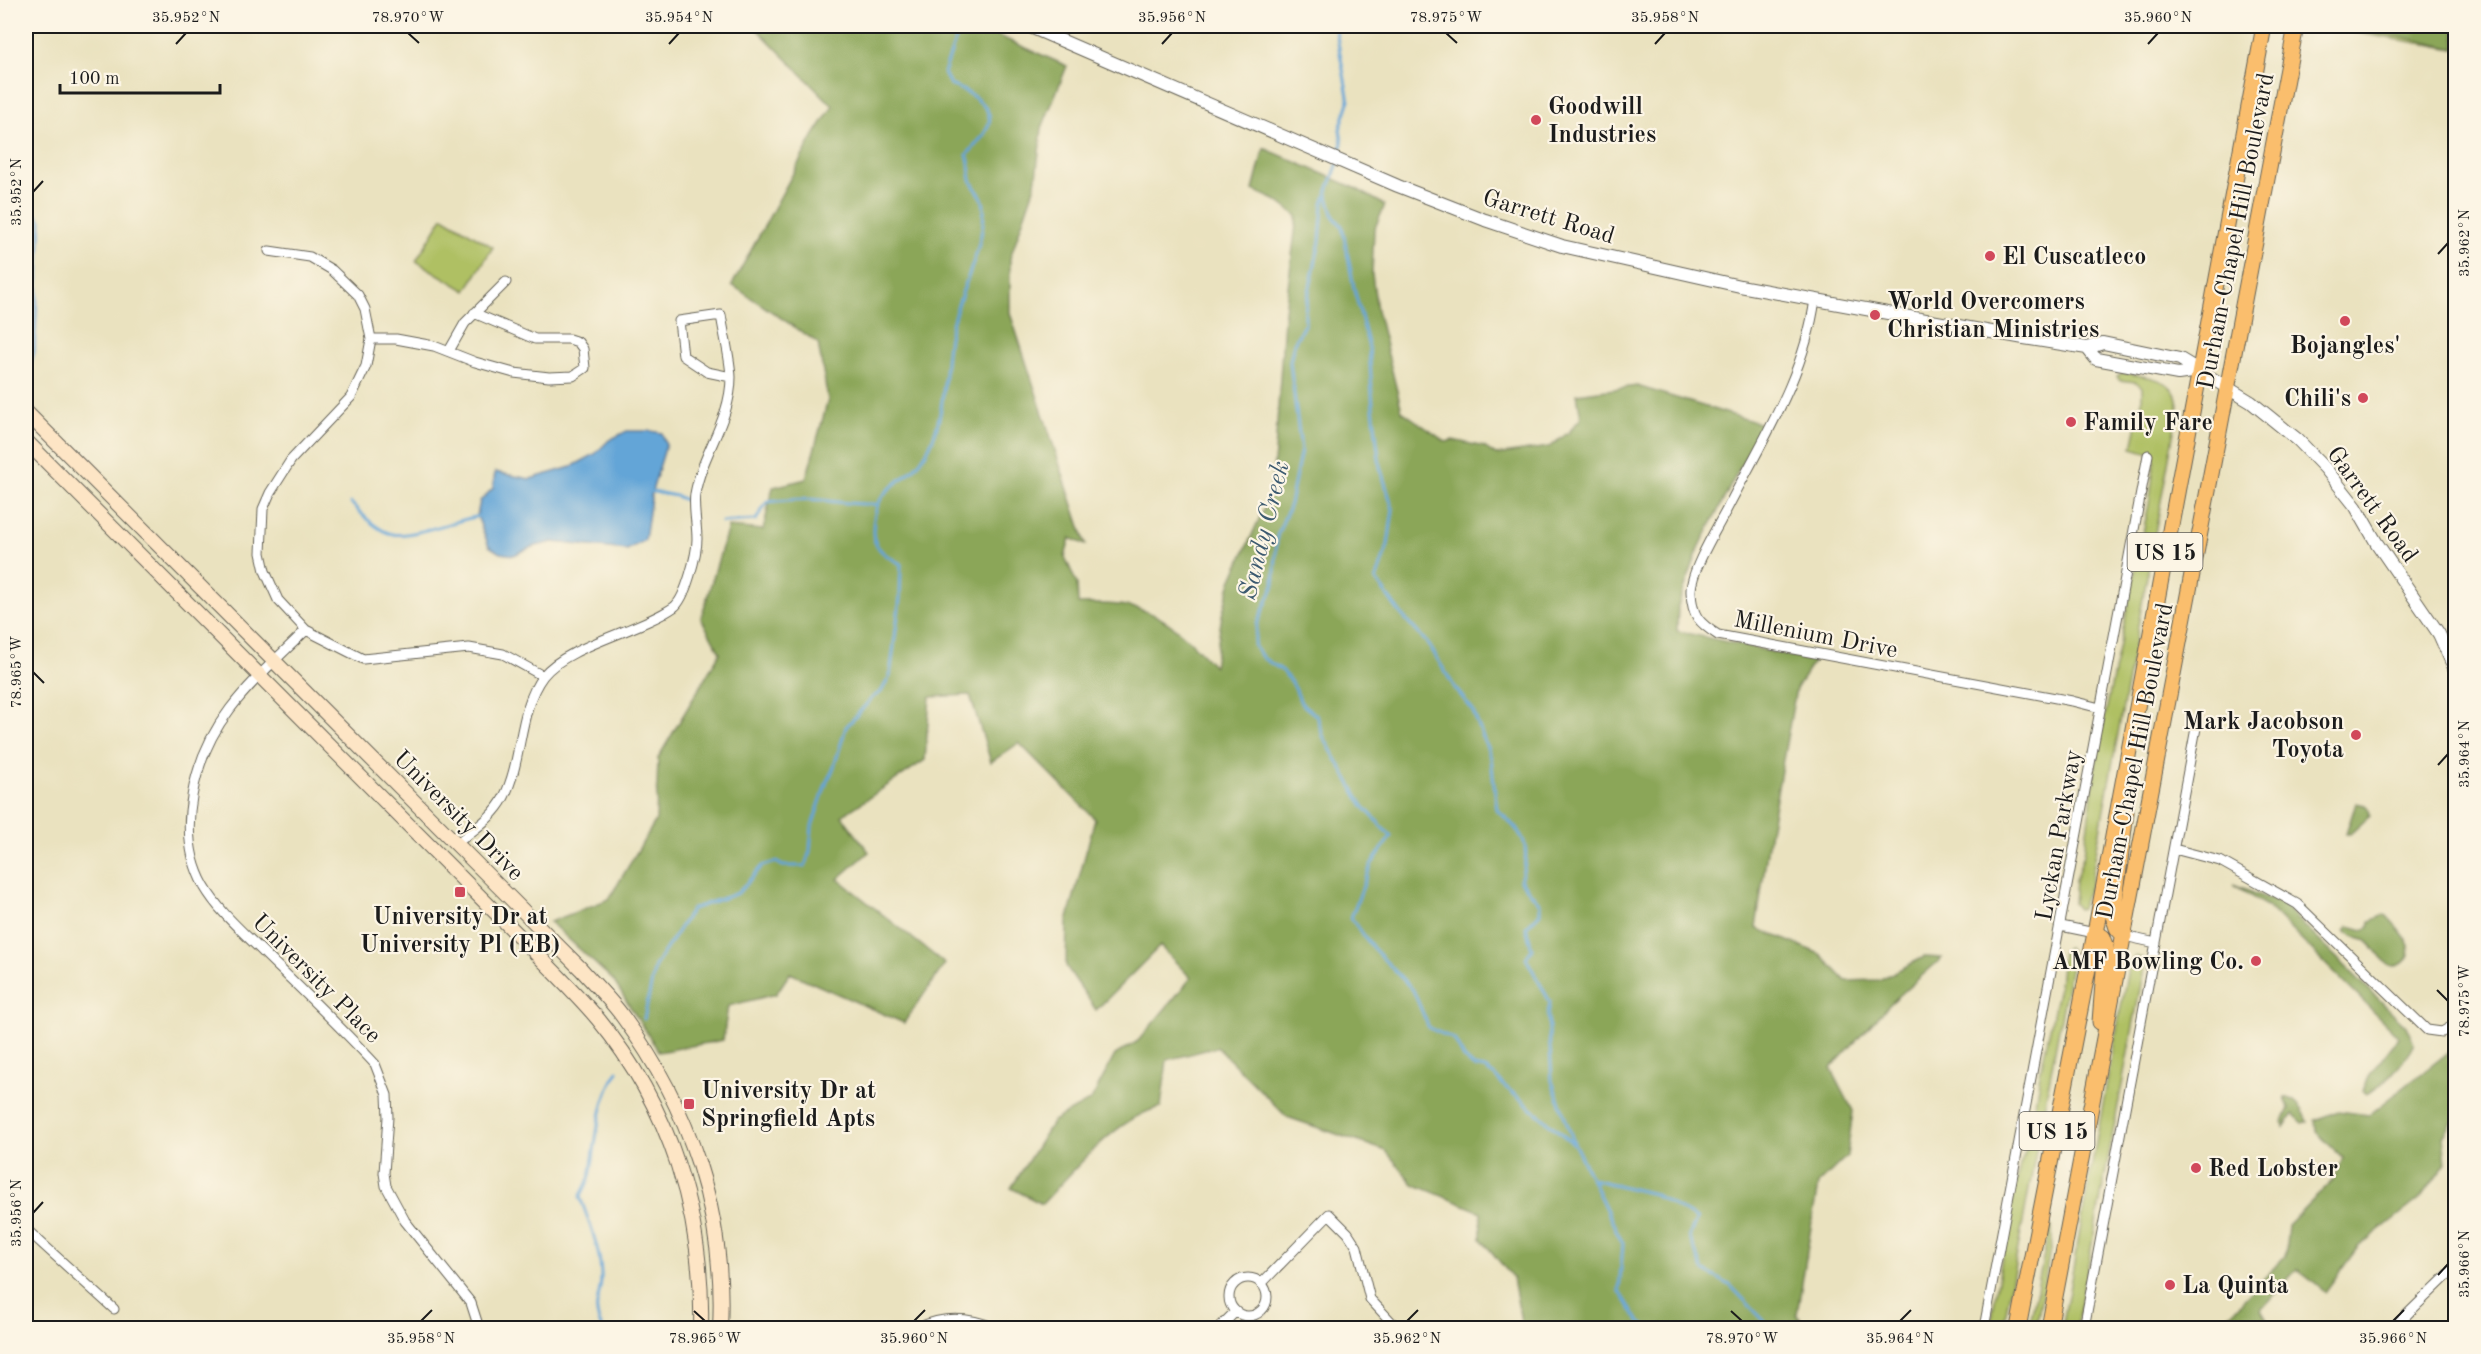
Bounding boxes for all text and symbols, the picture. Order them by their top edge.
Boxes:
text: 35.952°N [152,11,220,26]
text: 78.970°W [372,11,444,26]
text: 35.954°N [645,11,713,26]
text: 35.956°N [1138,11,1206,26]
text: 78.975°W [1410,11,1482,26]
text: 35.958°N [1631,11,1699,26]
text: 35.960°N [2124,11,2192,26]
scale bar [60,57,220,95]
text: 100 m [69,70,120,88]
street label: Durham-Chapel Hill Boulevard [2194,71,2279,392]
place label: Goodwill Industries [1548,96,1656,148]
marker: Goodwill Industries [1529,113,1543,127]
text: 35.952°N [10,158,25,226]
street label: Garrett Road [1479,186,1617,249]
text: 35.962°N [2458,209,2473,277]
place label: El Cuscatleco [2002,246,2146,270]
marker: El Cuscatleco [1983,249,1997,263]
place label: World Overcomers Christian Ministries [1887,291,2099,343]
marker: World Overcomers Christian Ministries [1868,308,1882,322]
marker: Bojangles' [2338,314,2352,328]
place label: Bojangles' [2290,335,2400,359]
place label: Chili's [2284,388,2351,412]
marker: Chili's [2356,391,2370,405]
place label: Family Fare [2083,412,2213,436]
marker: Family Fare [2064,415,2078,429]
street label: Garrett Road [2321,443,2421,568]
water label: Sandy Creek [1235,458,1295,603]
road number: US 15 [2128,533,2202,571]
street label: Durham-Chapel Hill Boulevard [2093,601,2178,922]
street label: Millenium Drive [1732,608,1900,664]
text: 78.965°W [10,636,25,708]
place label: Mark Jacobson Toyota [2183,711,2344,763]
text: 35.964°N [2458,720,2473,788]
marker: Mark Jacobson Toyota [2349,728,2363,742]
street label: University Drive [388,747,527,886]
street label: Lyckan Parkway [2033,748,2087,923]
marker: University Dr at University Pl (EB) [453,885,467,899]
place label: University Dr at University Pl (EB) [360,906,560,958]
street label: University Place [246,910,385,1049]
place label: AMF Bowling Co. [2052,951,2244,975]
marker: AMF Bowling Co. [2249,954,2263,968]
text: 78.975°W [2458,965,2473,1037]
place label: University Dr at Springfield Apts [701,1080,876,1132]
marker: University Dr at Springfield Apts [682,1097,696,1111]
road number: US 15 [2020,1112,2094,1150]
place label: Red Lobster [2208,1158,2338,1182]
marker: Red Lobster [2189,1161,2203,1175]
text: 35.956°N [10,1179,25,1247]
text: 35.966°N [2458,1230,2473,1298]
place label: La Quinta [2182,1275,2289,1299]
marker: La Quinta [2163,1278,2177,1292]
text: 35.958°N [387,1332,455,1347]
text: 78.965°W [669,1332,741,1347]
text: 35.960°N [880,1332,948,1347]
text: 35.962°N [1373,1332,1441,1347]
text: 78.970°W [1706,1332,1778,1347]
text: 35.964°N [1866,1332,1934,1347]
text: 35.966°N [2359,1332,2427,1347]

